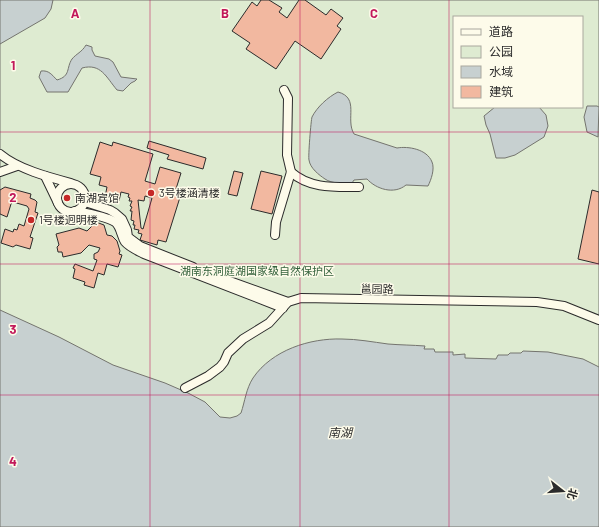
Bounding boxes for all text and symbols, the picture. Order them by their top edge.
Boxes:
text: A [71,5,80,21]
text: B [221,5,229,21]
text: C [370,5,378,21]
legend [453,16,583,108]
text: 道路 [489,24,513,38]
text: 公园 [489,44,513,58]
text: 1 [11,57,15,73]
text: 水域 [489,64,513,78]
text: 建筑 [489,84,513,98]
place label: 3号楼涵清楼 [159,186,220,199]
marker: 3号楼涵清楼 [146,188,156,198]
text: 2 [9,189,17,205]
place label: 南湖宾馆 [75,191,119,204]
marker: 南湖宾馆 [62,193,72,203]
place label: 1号楼迥明楼 [39,213,98,226]
marker: 1号楼迥明楼 [26,215,36,225]
park label: 湖南东洞庭湖国家级自然保护区 [180,264,334,277]
street label: 邕园路 [360,282,394,295]
text: 3 [9,321,17,337]
water label: 南湖 [328,425,354,439]
text: 4 [9,453,17,469]
north arrow [543,471,583,511]
text: 北 [565,487,581,501]

